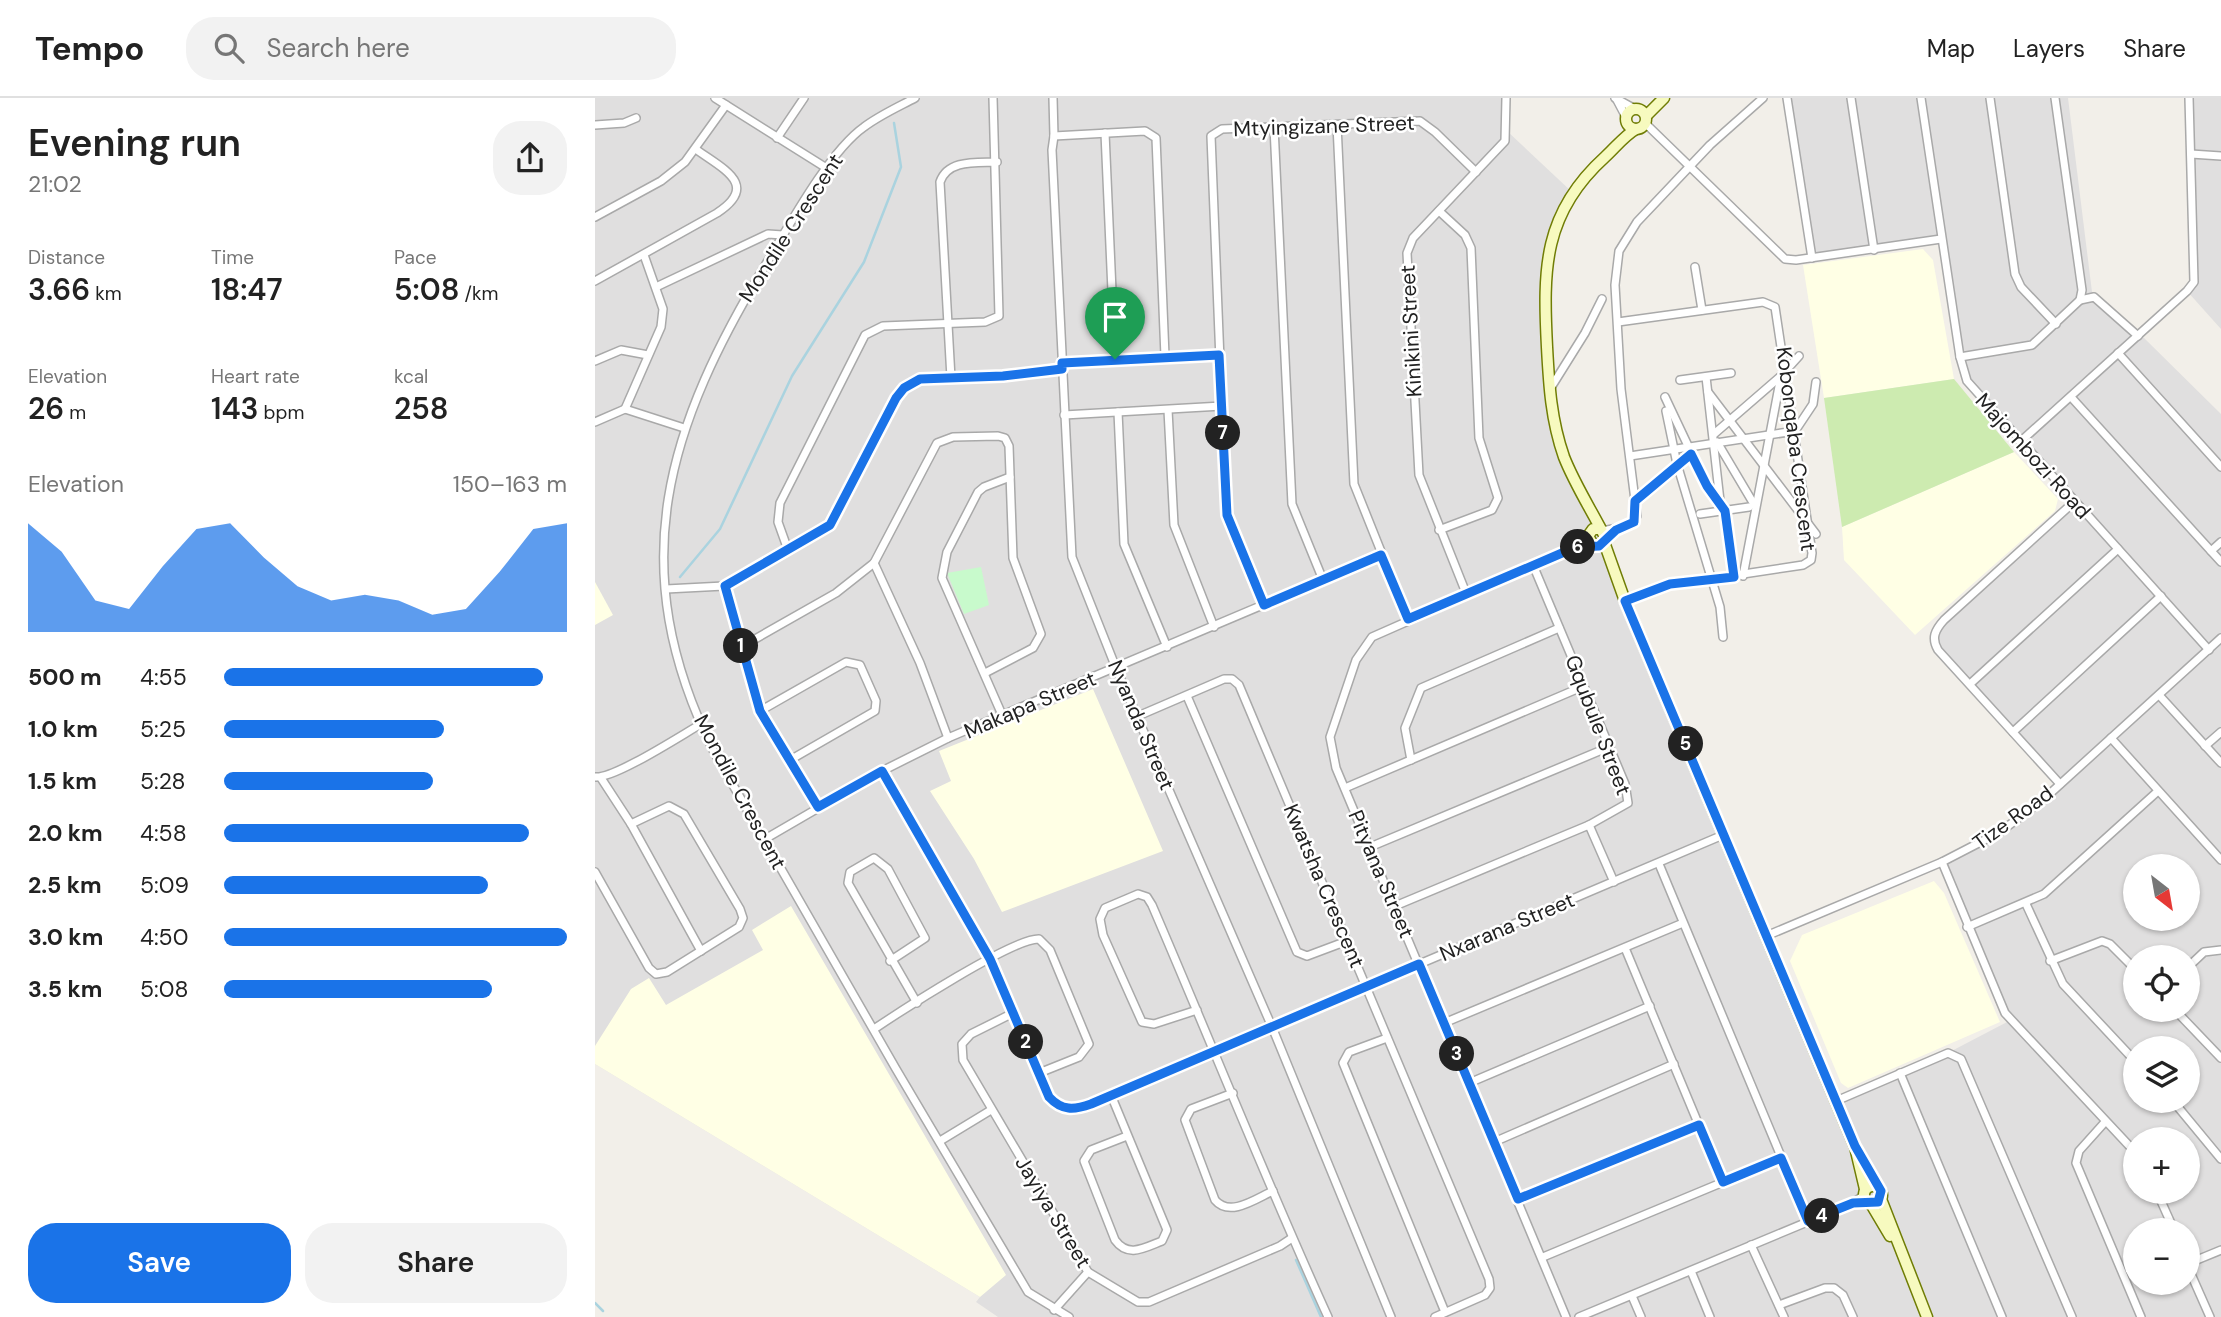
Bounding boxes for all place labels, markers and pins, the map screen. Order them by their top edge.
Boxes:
pin [1085,287,1145,359]
pin: 7 [1205,416,1241,450]
pin: 6 [1560,530,1595,564]
pin: 1 [723,628,759,664]
pin: 5 [1669,726,1703,762]
pin: 2 [1009,1024,1043,1060]
pin: 3 [1439,1037,1475,1072]
pin: 4 [1805,1198,1839,1234]

